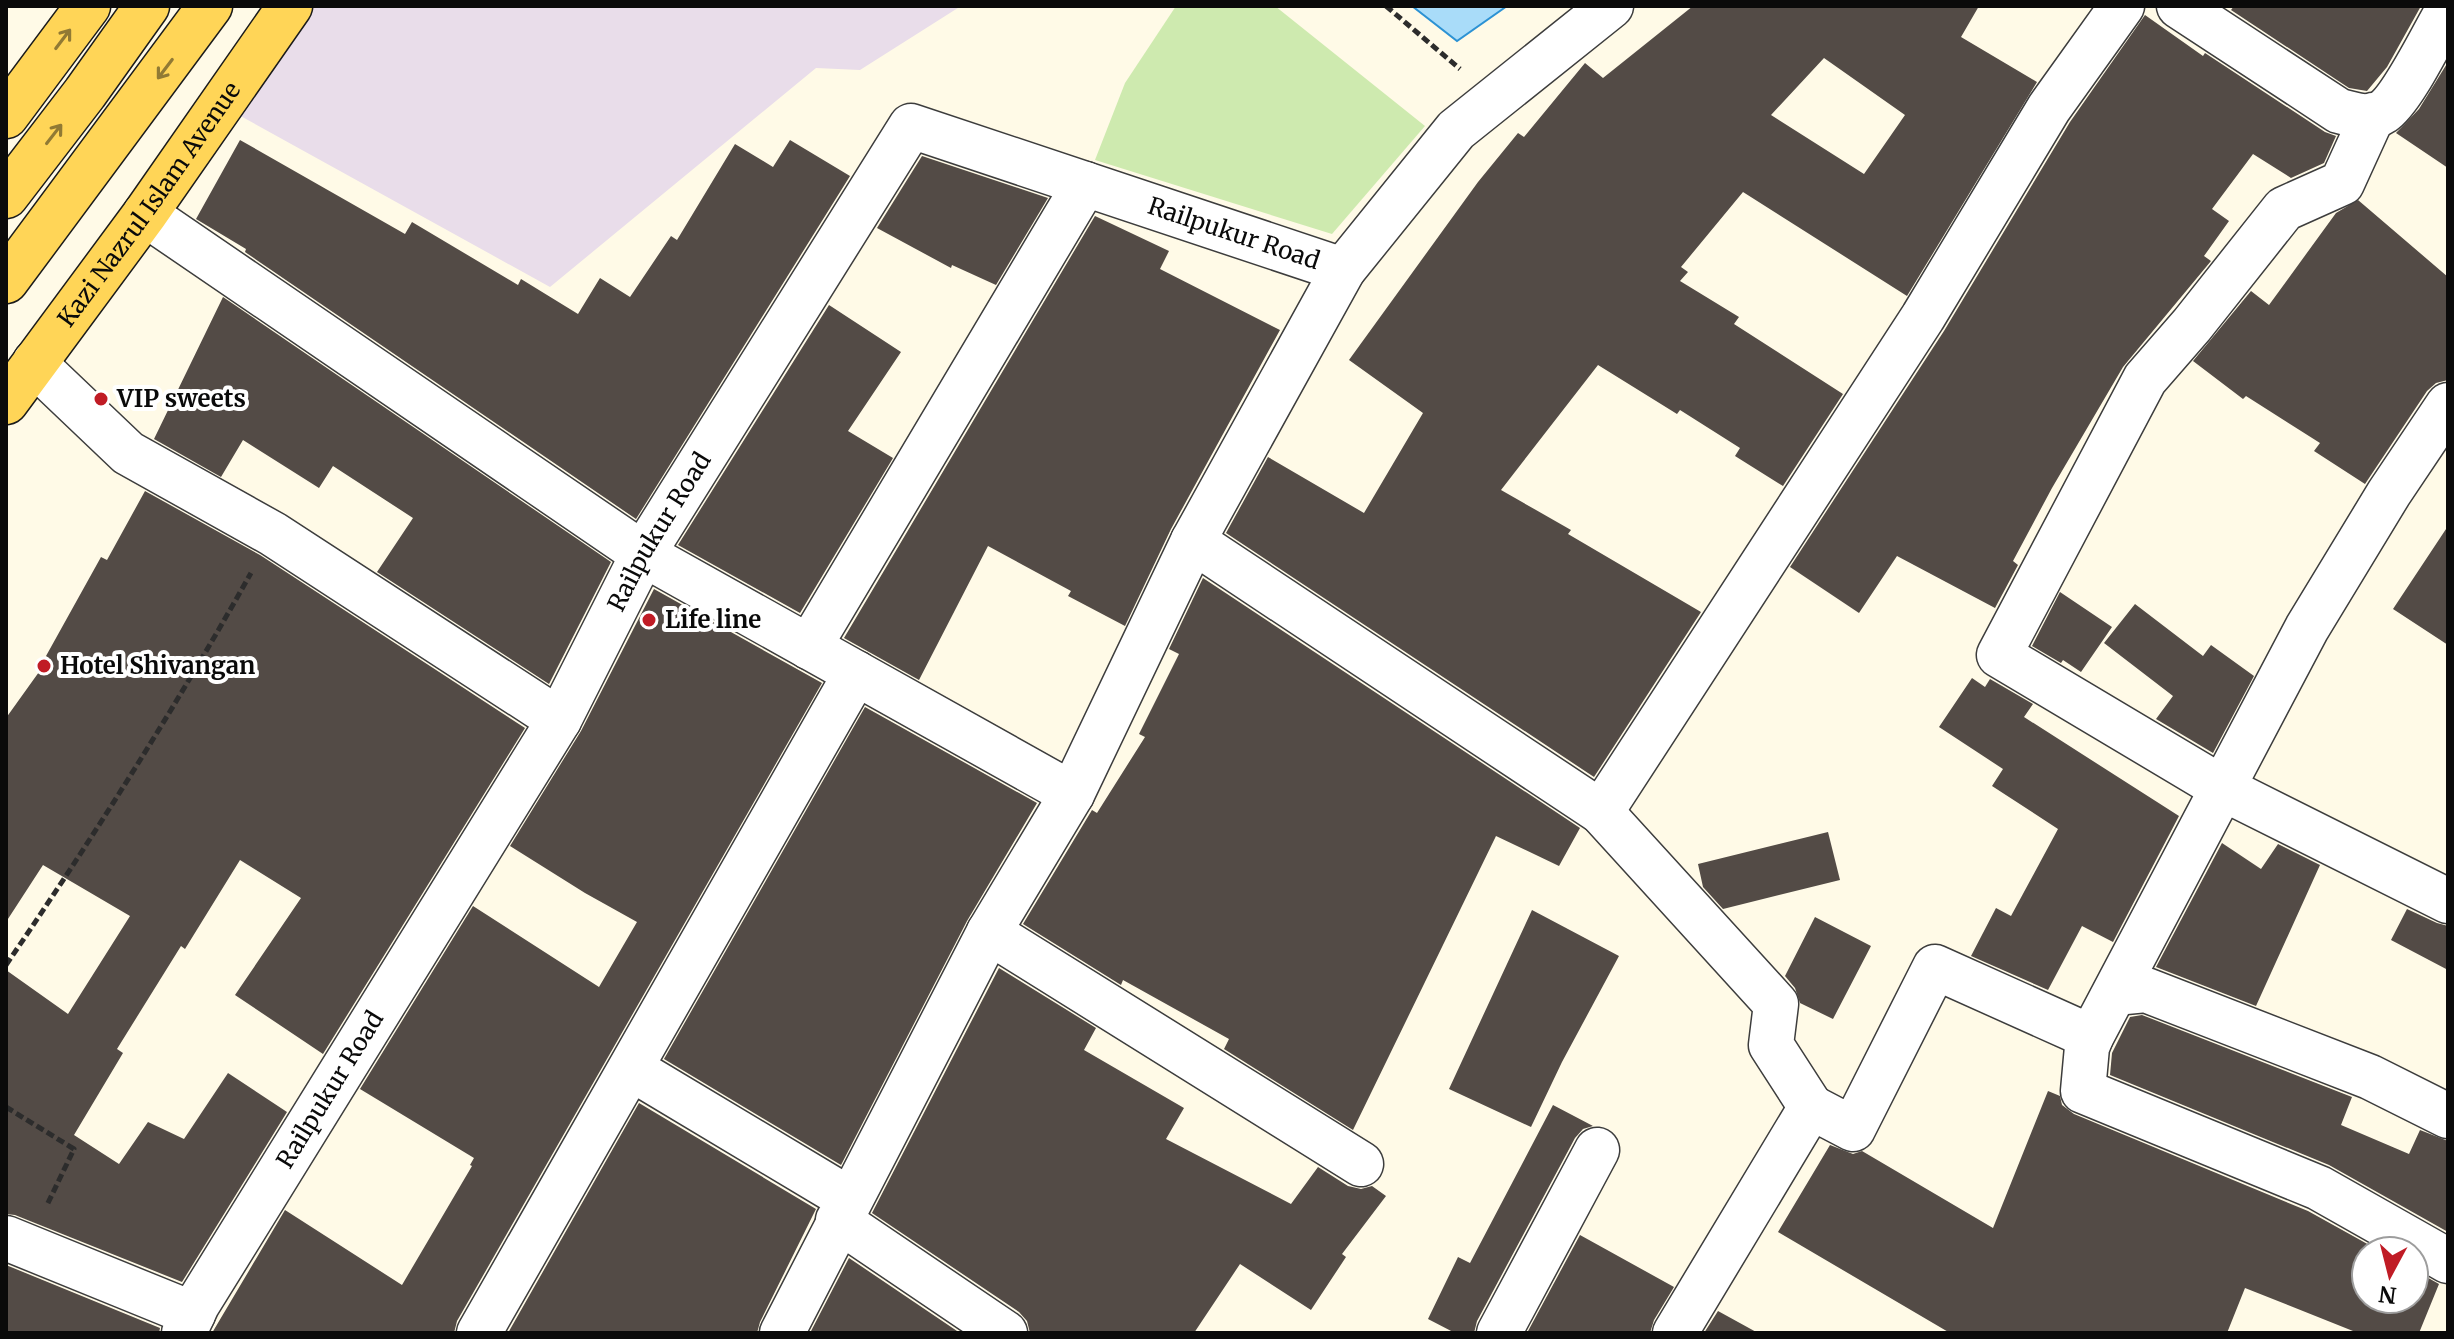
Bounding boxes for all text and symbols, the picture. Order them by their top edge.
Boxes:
one-way arrow [55,28,72,50]
one-way arrow [156,58,173,79]
street label: Kazi Nazrul Islam Avenue [51,76,247,333]
one-way arrow [45,124,62,145]
street label: Railpukur Road [1144,190,1324,276]
place label: VIP sweets [116,383,246,414]
marker: VIP sweets [92,390,110,408]
street label: Railpukur Road [601,447,718,616]
place label: Life line [665,604,761,635]
marker: Life line [640,611,658,629]
place label: Hotel Shivangan [60,650,255,681]
marker: Hotel Shivangan [35,657,53,675]
street label: Railpukur Road [269,1005,390,1174]
north arrow [2350,1235,2430,1315]
text: N [2377,1280,2398,1310]

